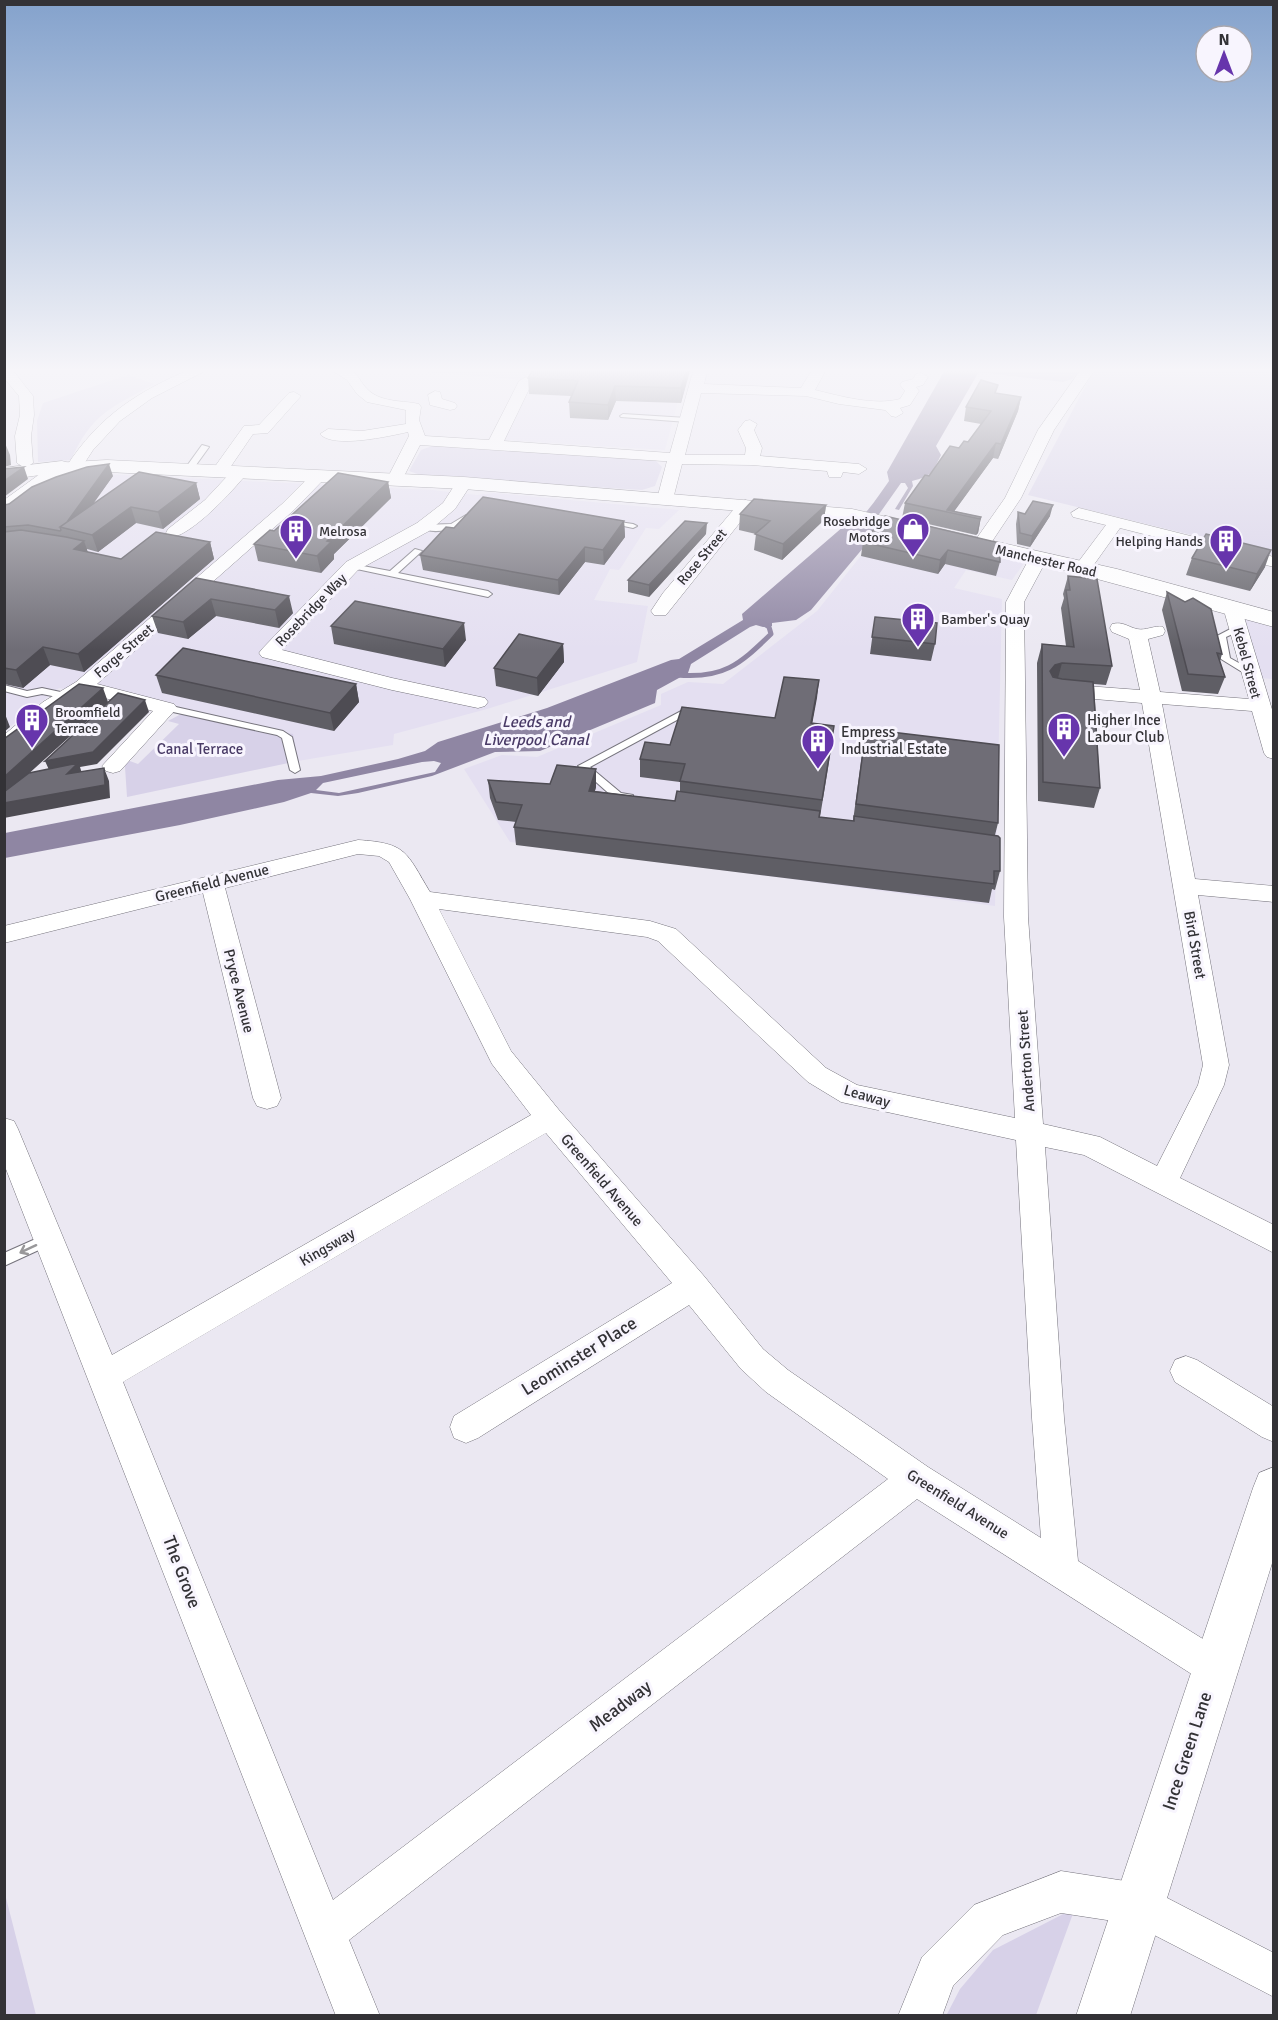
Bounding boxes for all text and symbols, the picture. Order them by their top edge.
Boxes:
north arrow [1194,24,1254,84]
text: N [1218,30,1230,50]
shop icon: Rosebridge Motors [895,511,931,558]
building icon: Melrosa [278,513,314,560]
place label: Rosebridge Motors [823,513,890,546]
place label: Melrosa [319,523,367,540]
building icon: Helping Hands [1208,523,1244,570]
street label: Rose Street [674,525,730,589]
place label: Helping Hands [1115,533,1203,550]
street label: Manchester Road [994,541,1098,581]
street label: Rosebridge Way [272,570,350,650]
building icon: Bamber's Quay [900,601,936,648]
place label: Bamber's Quay [941,611,1030,628]
street label: Forge Street [91,621,157,681]
street label: Kebel Street [1229,625,1265,701]
building icon: Broomfield Terrace [14,702,50,749]
place label: Broomfield Terrace [55,704,120,737]
building icon: Higher Ince Labour Club [1046,711,1082,758]
place label: Higher Ince Labour Club [1087,711,1165,746]
water label: Leeds and Liverpool Canal [483,712,590,750]
building icon: Empress Industrial Estate [800,723,836,770]
place label: Empress Industrial Estate [841,723,947,758]
park label: Canal Terrace [157,740,243,758]
street label: Greenfield Avenue [153,860,271,906]
street label: Bird Street [1180,910,1210,980]
street label: Pryce Avenue [220,947,258,1035]
street label: Anderton Street [1013,1009,1039,1113]
street label: Leaway [842,1081,892,1111]
street label: Greenfield Avenue [557,1130,647,1230]
street label: Kingsway [296,1224,358,1270]
one-way arrow [19,1244,37,1256]
street label: Leominster Place [517,1312,641,1400]
street label: Greenfield Avenue [904,1465,1012,1543]
street label: The Grove [158,1533,206,1611]
street label: Meadway [585,1675,656,1737]
street label: Ince Green Lane [1157,1689,1217,1813]

